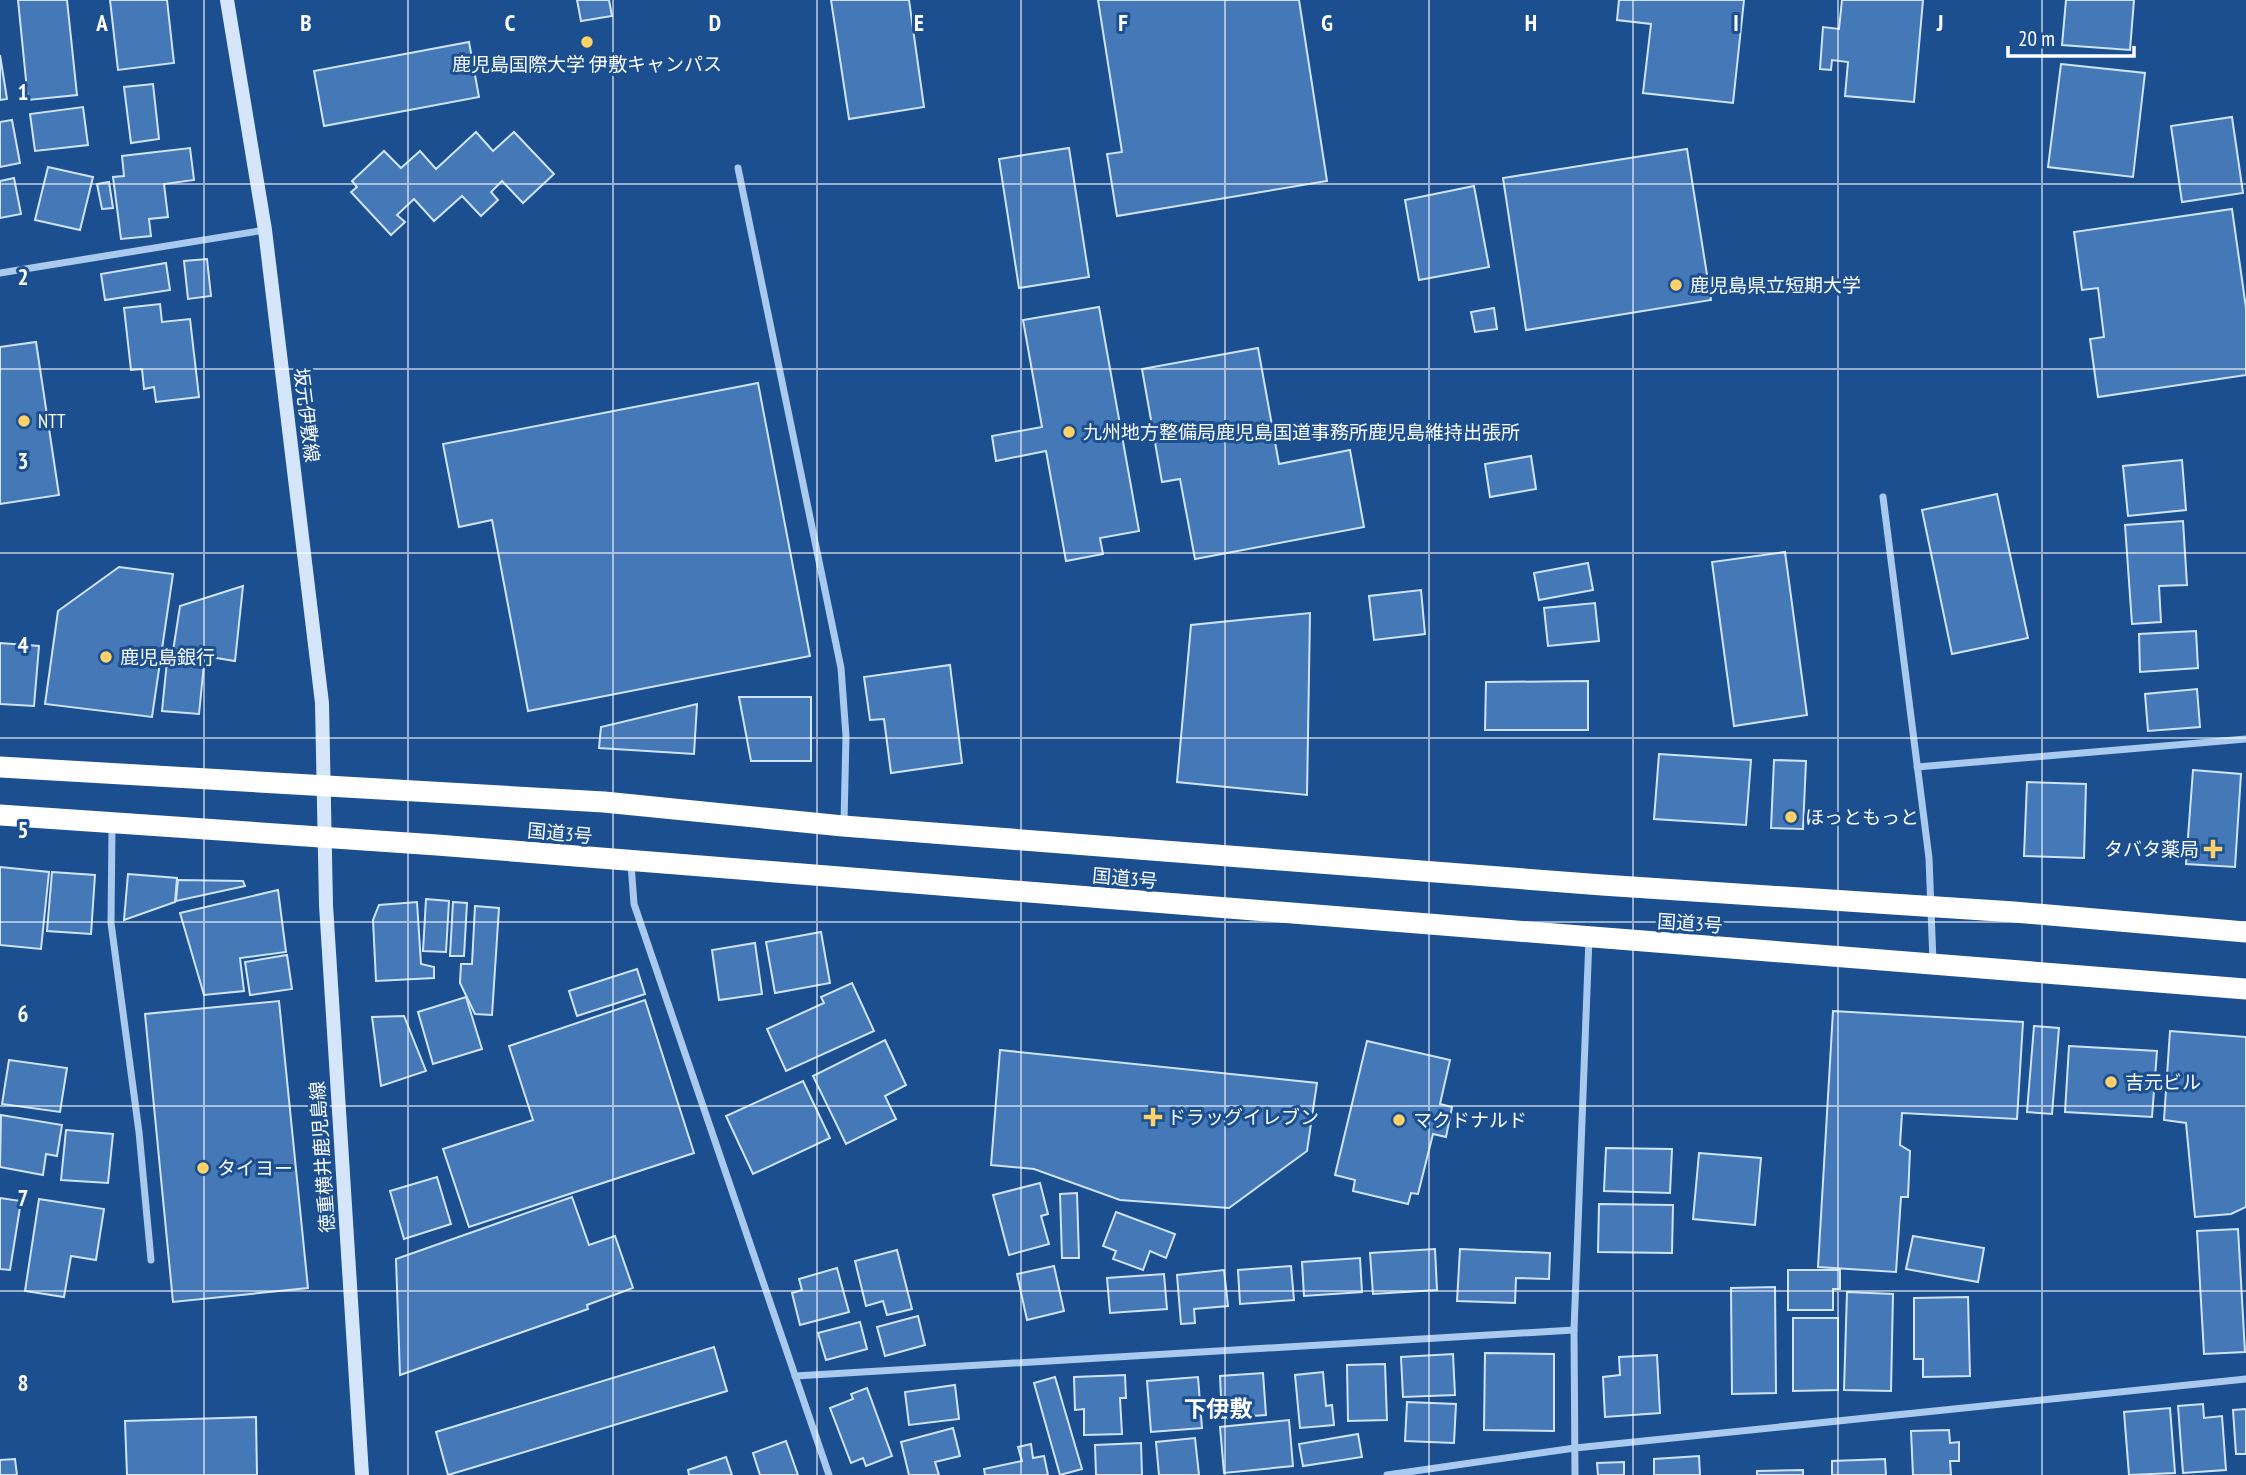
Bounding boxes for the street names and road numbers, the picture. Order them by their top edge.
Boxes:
street label: 坂元伊敷線 [289,366,325,464]
street label: 国道3号 [526,818,594,848]
street label: 国道3号 [1091,863,1159,893]
street label: 国道3号 [1656,909,1724,937]
street label: 徳重横井鹿児島線 [305,1080,339,1234]

